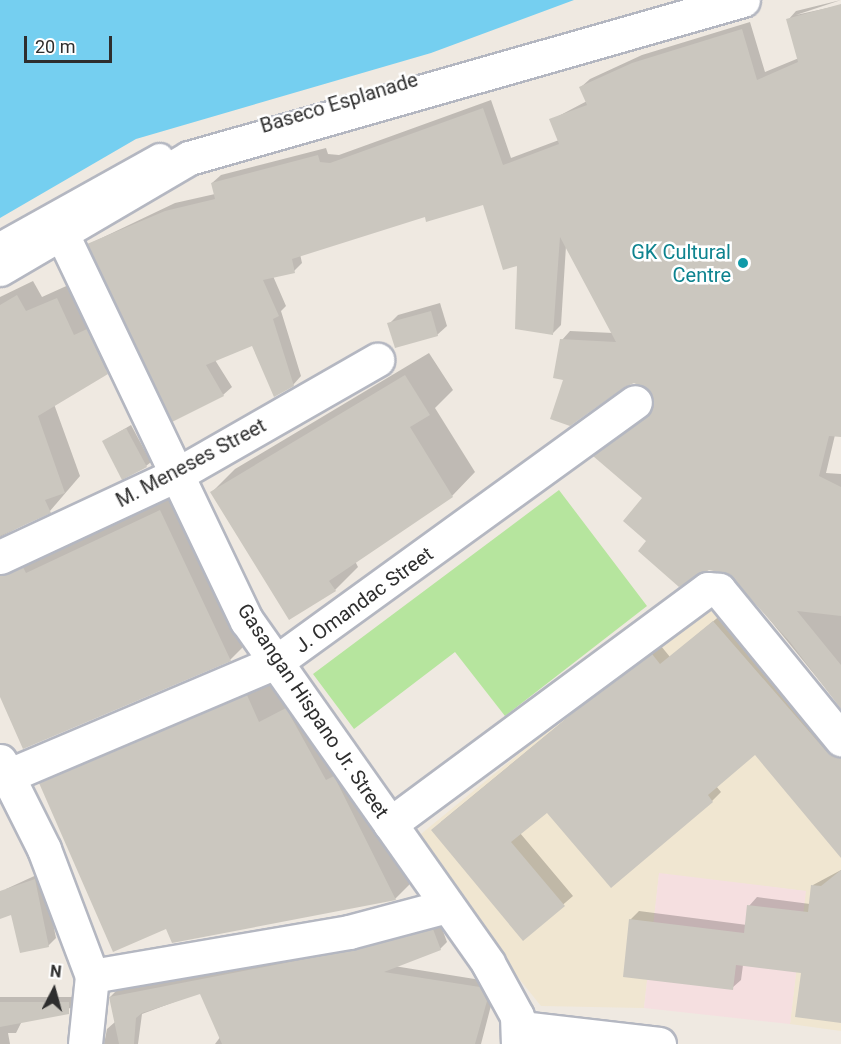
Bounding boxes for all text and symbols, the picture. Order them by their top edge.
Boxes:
scale bar [27,24,116,62]
text: 20 m [35,36,75,57]
street label: Baseco Esplanade [257,68,421,138]
place label: GK Cultural Centre [631,240,731,287]
marker: GK Cultural Centre [736,256,750,270]
street label: M. Meneses Street [112,413,270,513]
street label: J. Omandac Street [290,542,438,658]
street label: Gasangan Hispano Jr. Street [232,599,394,823]
north arrow [24,960,84,1020]
text: N [49,962,63,982]

